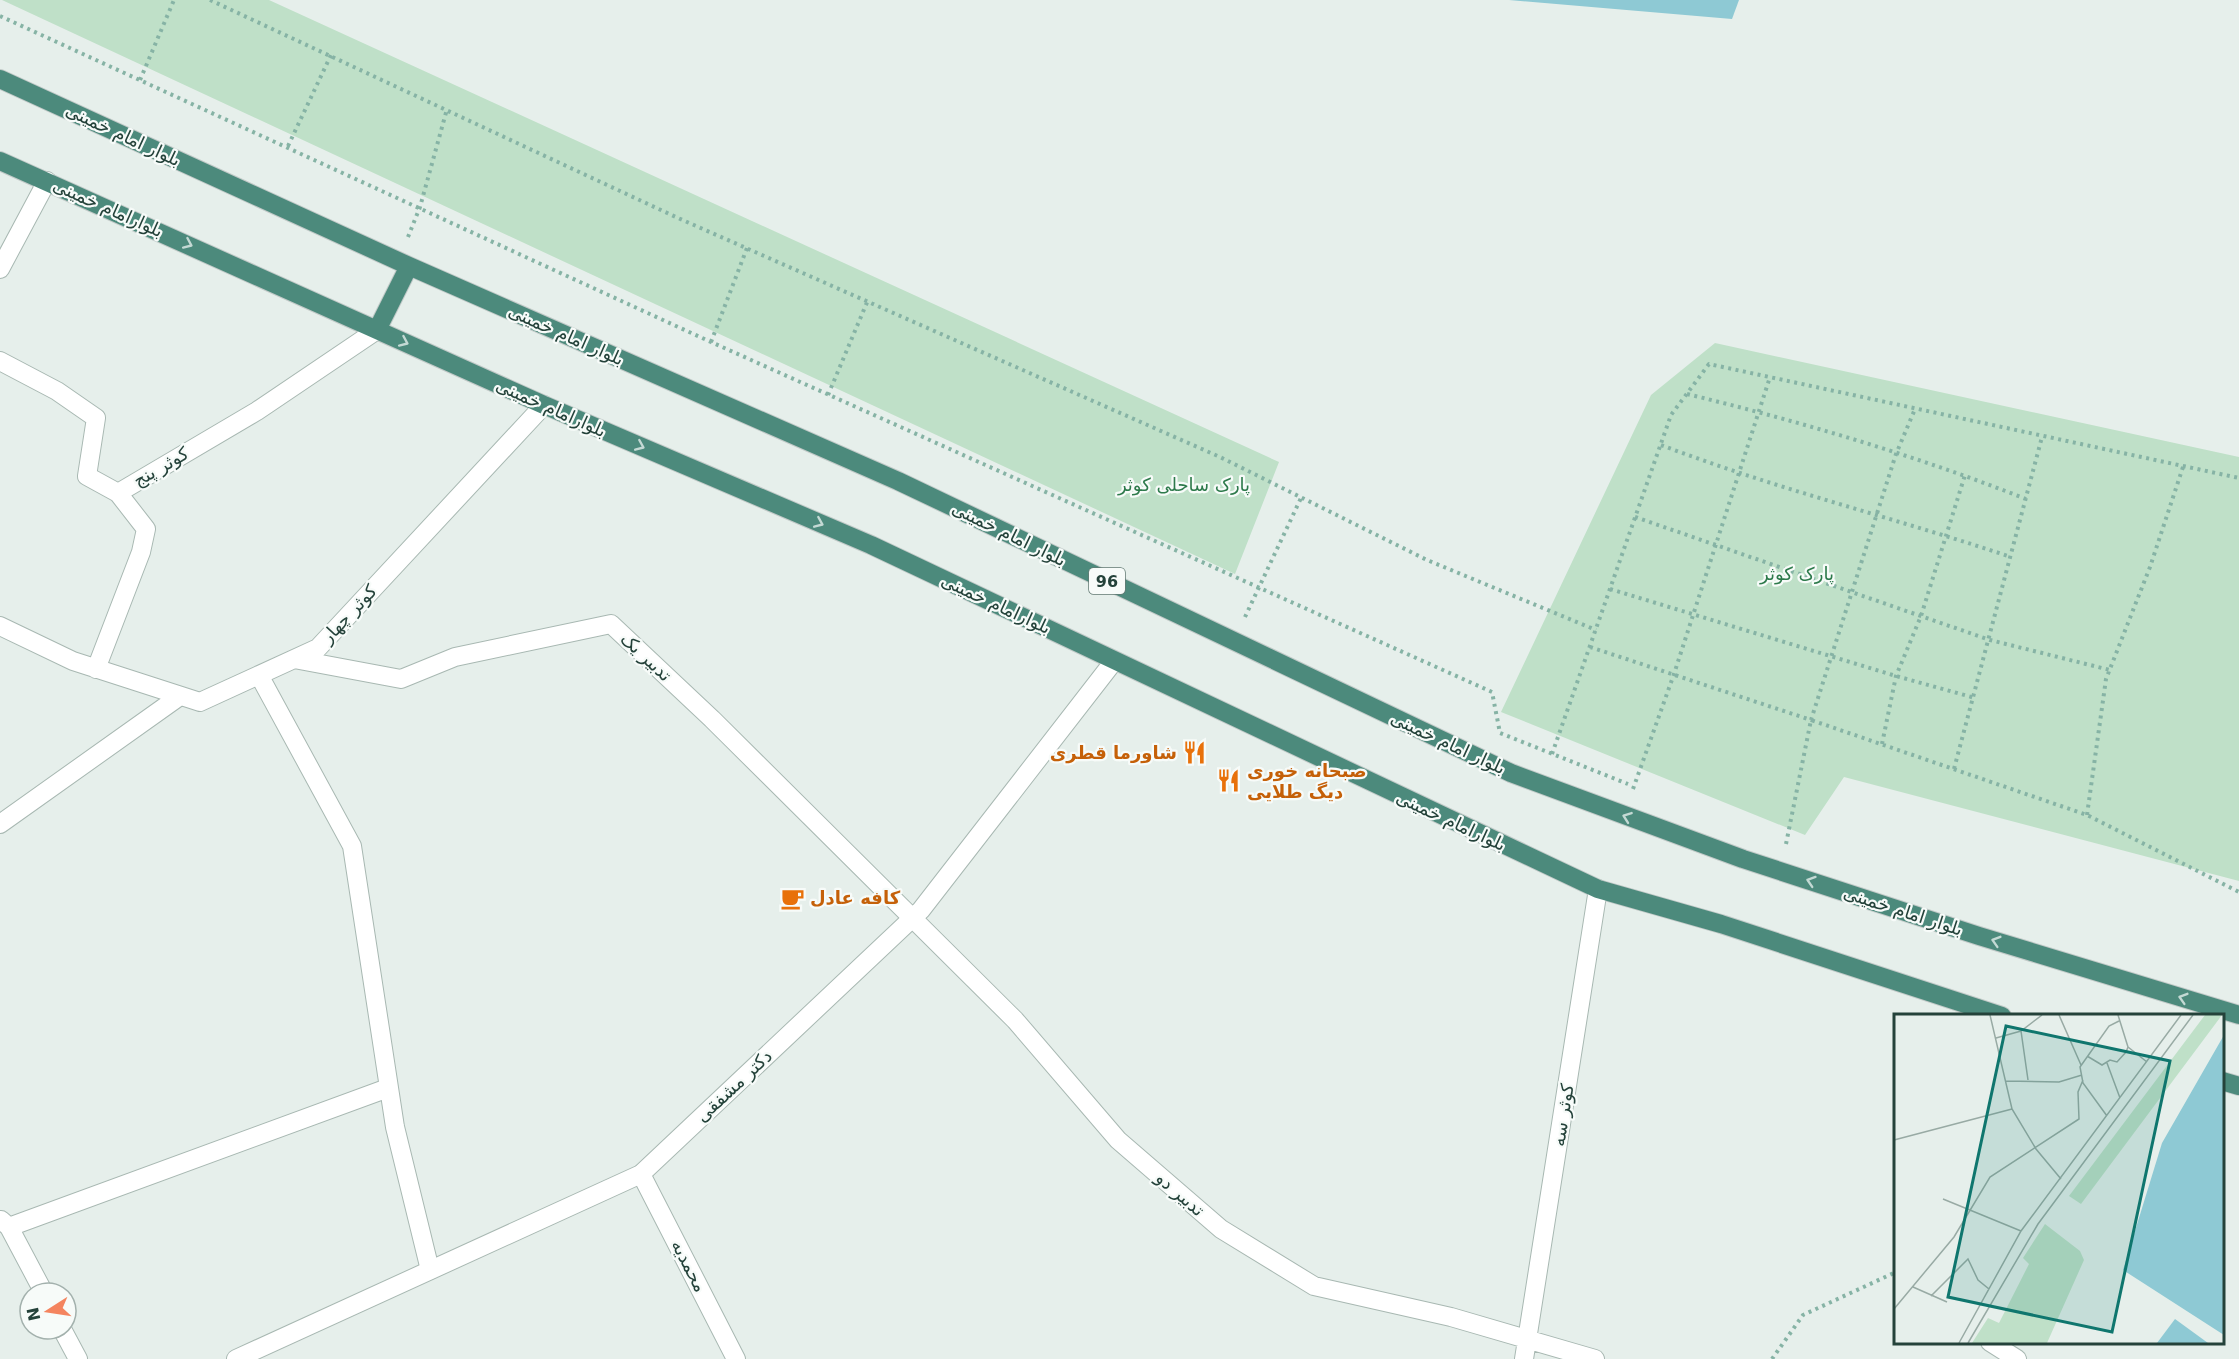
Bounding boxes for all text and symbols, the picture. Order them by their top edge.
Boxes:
street label: بلوار امام خمینی [62,99,184,171]
street label: بلوارامام خمینی [49,174,167,242]
one-way arrow [182,237,193,249]
street label: بلوار امام خمینی [505,300,627,370]
one-way arrow [398,335,409,347]
street label: بلوارامام خمینی [492,374,610,442]
one-way arrow [634,439,645,451]
street label: کوثر پنج [129,442,193,492]
park label: پارک ساحلی کوثر [1117,474,1250,496]
street label: بلوار امام خمینی [948,497,1070,571]
one-way arrow [813,515,824,527]
park label: پارک کوثر [1759,563,1834,585]
road number: 96 [1089,568,1125,594]
street label: بلوارامام خمینی [938,569,1054,639]
street label: کوثر چهار [316,580,382,649]
street label: تدبیر یک [616,628,676,686]
street label: بلوار امام خمینی [1387,707,1509,779]
restaurant icon: شاورما قطری [1182,740,1208,766]
place label: شاورما قطری [1050,742,1177,764]
place label: صبحانه خوری دیگ طلایی [1247,760,1367,802]
restaurant icon: صبحانه خوری دیگ طلایی [1216,768,1242,794]
street label: بلوارامام خمینی [1393,786,1509,856]
one-way arrow [1622,811,1633,824]
one-way arrow [1806,876,1817,889]
street label: بلوار امام خمینی [1841,881,1965,941]
cafe icon: کافه عادل [779,885,805,911]
place label: کافه عادل [810,887,901,908]
one-way arrow [1991,936,2002,948]
one-way arrow [2178,993,2189,1005]
inset map [1894,1014,2224,1344]
street label: دکتر مشفقی [691,1045,777,1127]
street label: کوثر سه [1547,1082,1579,1148]
street label: تدبیر دو [1150,1166,1209,1221]
street label: محمدیه [667,1236,711,1295]
north arrow [18,1281,78,1341]
text: N [23,1305,45,1323]

